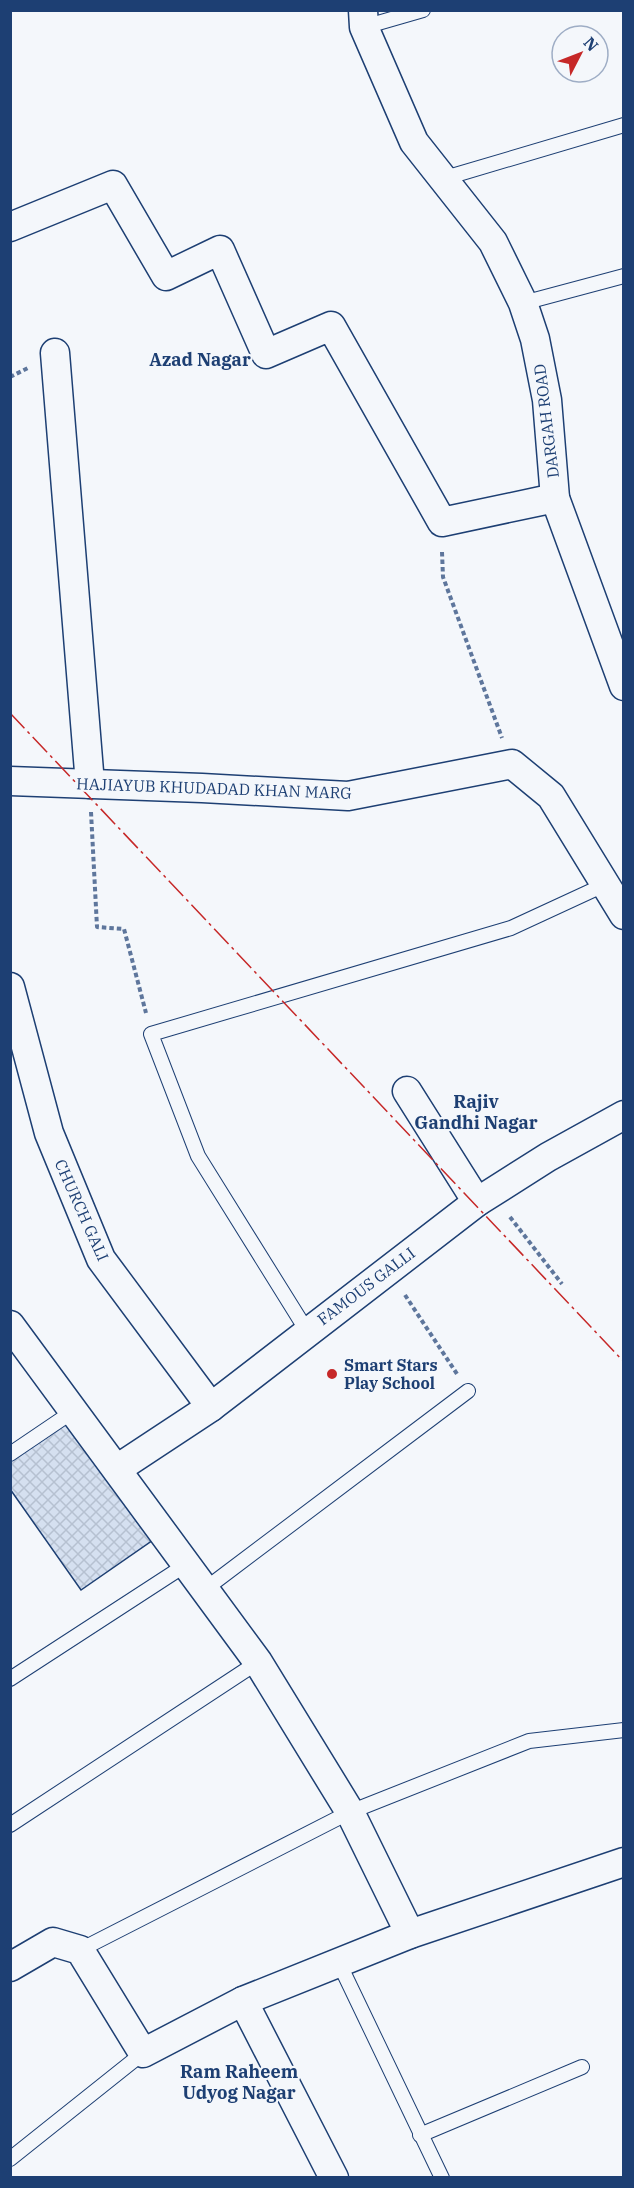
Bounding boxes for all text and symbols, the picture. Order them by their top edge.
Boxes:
north arrow [550,24,610,84]
text: N [579,33,603,55]
district label: Azad Nagar [149,348,251,371]
street label: DARGAH ROAD [529,363,563,479]
street label: HAJIAYUB KHUDADAD KHAN MARG [76,773,352,803]
district label: Rajiv Gandhi Nagar [414,1090,538,1134]
street label: CHURCH GALI [51,1156,113,1264]
street label: FAMOUS GALLI [313,1243,419,1329]
place label: Smart Stars Play School [344,1355,438,1393]
marker: Smart Stars Play School [325,1367,339,1381]
district label: Ram Raheem Udyog Nagar [180,2060,299,2104]

